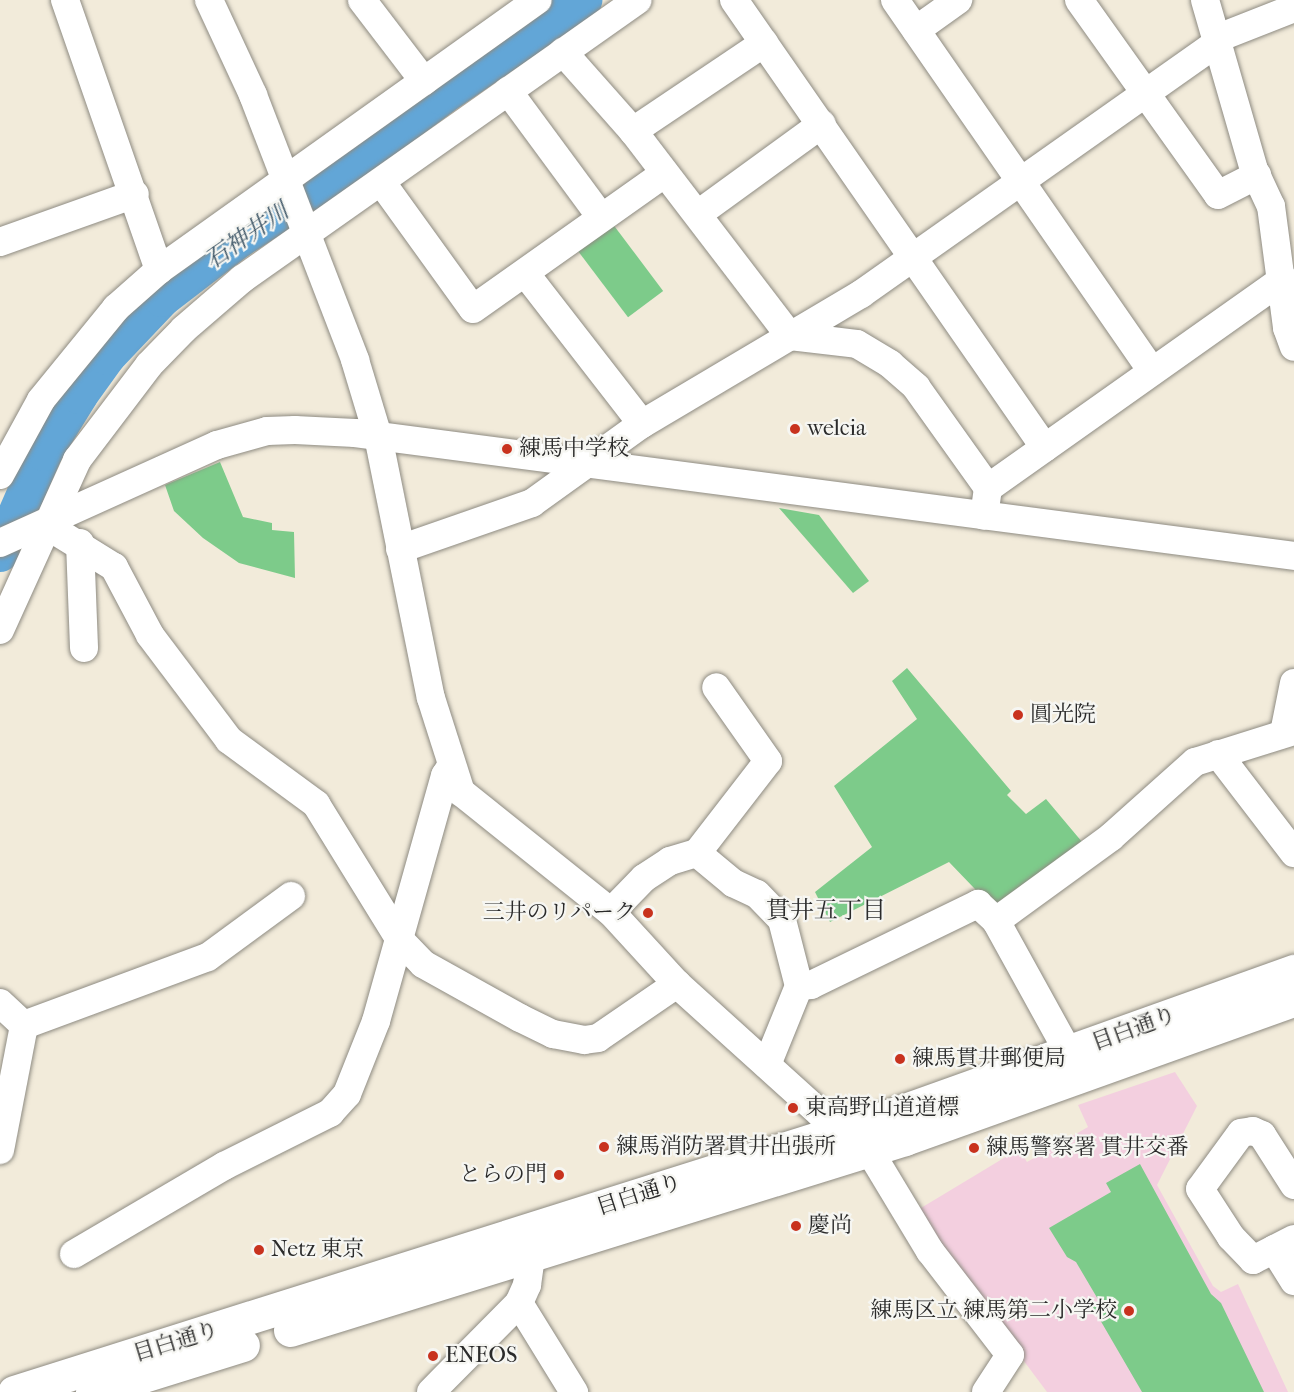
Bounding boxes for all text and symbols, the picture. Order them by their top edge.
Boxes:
water label: 石神井川 [199,197,295,275]
place label: welcia [807,416,866,442]
marker: welcia [788,422,802,436]
place label: 練馬中学校 [519,436,629,462]
marker: 練馬中学校 [500,442,514,456]
place label: 圓光院 [1030,702,1096,728]
marker: 圓光院 [1011,708,1025,722]
district label: 貫井五丁目 [766,897,886,925]
place label: 三井のリパーク [482,900,636,926]
marker: 三井のリパーク [641,906,655,920]
street label: 目白通り [1088,1002,1180,1056]
place label: 練馬貫井郵便局 [912,1046,1066,1072]
marker: 練馬貫井郵便局 [893,1052,907,1066]
place label: 東高野山道道標 [805,1095,959,1121]
marker: 東高野山道道標 [786,1101,800,1115]
place label: 練馬消防署貫井出張所 [616,1134,836,1160]
place label: 練馬警察署 貫井交番 [986,1135,1189,1161]
marker: 練馬消防署貫井出張所 [597,1140,611,1154]
marker: 練馬警察署 貫井交番 [967,1141,981,1155]
place label: とらの門 [459,1162,547,1188]
marker: とらの門 [552,1168,566,1182]
street label: 目白通り [593,1169,685,1221]
place label: 慶尚 [808,1213,852,1239]
marker: 慶尚 [789,1219,803,1233]
place label: Netz 東京 [271,1237,364,1263]
marker: Netz 東京 [252,1243,266,1257]
place label: 練馬区立 練馬第二小学校 [870,1298,1117,1324]
marker: 練馬区立 練馬第二小学校 [1122,1304,1136,1318]
street label: 目白通り [130,1317,222,1367]
place label: ENEOS [445,1343,517,1369]
marker: ENEOS [426,1349,440,1363]

